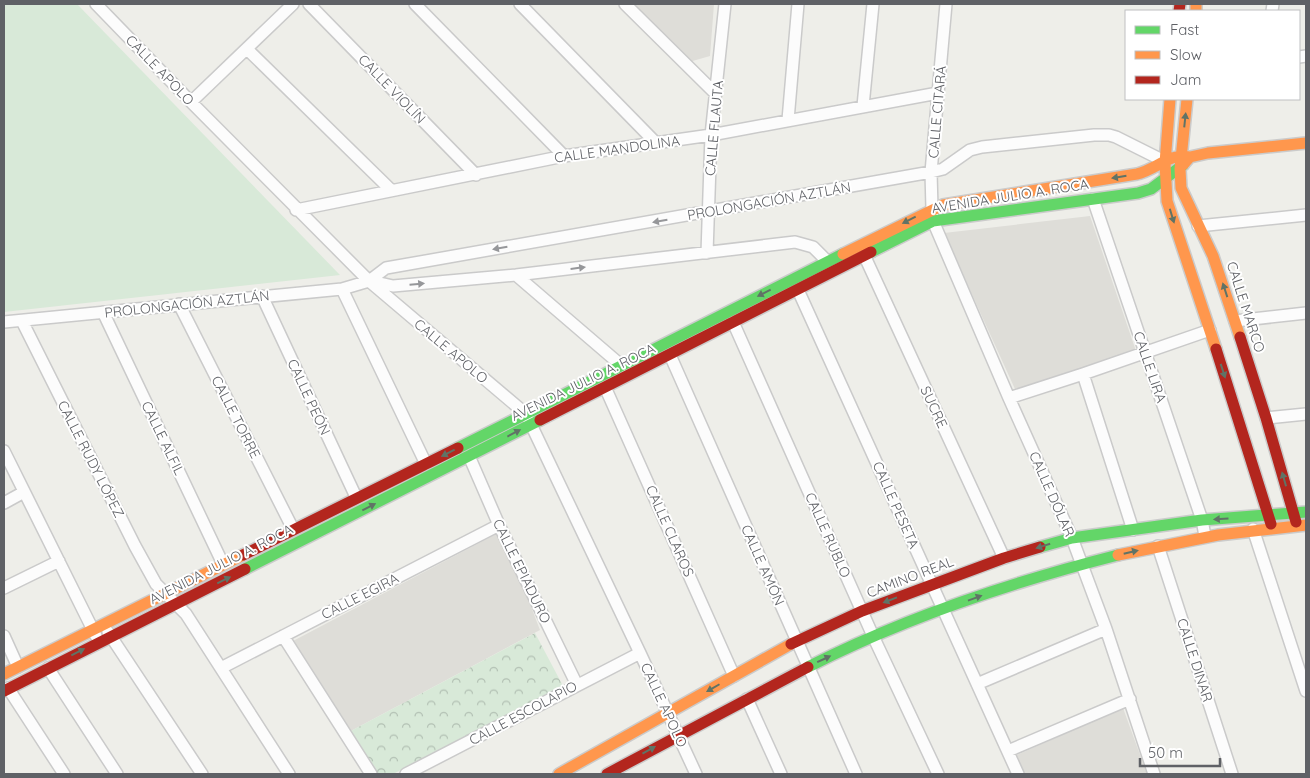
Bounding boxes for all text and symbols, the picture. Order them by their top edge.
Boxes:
legend [1125,10,1300,100]
text: Fast [1170,20,1199,39]
street label: CALLE APOLO [122,31,198,109]
text: Slow [1170,45,1202,64]
street label: CALLE VIOLÍN [354,51,430,127]
street label: CALLE CITARÁ [924,65,950,159]
text: Jam [1170,70,1201,89]
street label: CALLE FLAUTA [701,79,727,177]
one-way arrow [1181,112,1189,128]
street label: CALLE MANDOLINA [553,131,681,167]
one-way arrow [1111,174,1127,182]
street label: AVENIDA JULIO A. ROCA [930,175,1090,217]
street label: PROLONGACIÓN AZTLÁN [686,178,852,224]
one-way arrow [1168,209,1176,224]
one-way arrow [902,216,917,224]
one-way arrow [651,217,667,225]
one-way arrow [491,245,507,253]
street label: CALLE MARCO [1223,259,1269,355]
one-way arrow [571,264,587,272]
one-way arrow [409,279,425,287]
one-way arrow [1221,282,1229,297]
street label: PROLONGACIÓN AZTLÁN [104,286,270,322]
one-way arrow [757,289,772,297]
street label: CALLE APOLO [410,315,492,387]
street label: CALLE LIRA [1129,329,1171,405]
street label: AVENIDA JULIO A. ROCA [508,339,658,425]
street label: CALLE PEÓN [283,356,335,438]
one-way arrow [1220,363,1227,378]
street label: CALLE TORRE [207,373,265,461]
street label: SUCRE [916,383,952,431]
street label: CALLE RUDY LÓPEZ [54,397,128,521]
street label: CALLE ALFIL [137,398,189,479]
one-way arrow [506,429,521,437]
one-way arrow [440,449,455,457]
street label: CALLE DÓLAR [1025,449,1079,539]
street label: CALLE PESETA [869,458,923,552]
one-way arrow [1279,471,1287,486]
street label: CALLE CLAROS [642,482,698,580]
street label: CALLE RUBLO [801,490,855,581]
one-way arrow [362,503,376,511]
street label: CALLE EPIADURO [489,516,555,626]
one-way arrow [1212,516,1228,524]
street label: AVENIDA JULIO A. ROCA [146,520,296,608]
street label: CALLE AMÓN [737,522,789,608]
one-way arrow [1035,543,1050,551]
one-way arrow [1123,548,1138,556]
street label: CAMINO REAL [864,552,957,602]
street label: CALLE EGIRA [318,569,402,623]
one-way arrow [217,576,231,584]
one-way arrow [968,594,983,602]
one-way arrow [883,597,897,605]
street label: CALLE DINAR [1173,616,1217,704]
one-way arrow [72,648,85,657]
one-way arrow [817,655,831,663]
street label: CALLE APOLO [637,660,692,750]
street label: CALLE ESCOLAPIO [466,677,580,749]
one-way arrow [707,684,720,693]
scale bar [1140,736,1220,768]
text: 50 m [1148,743,1183,762]
one-way arrow [643,746,656,755]

